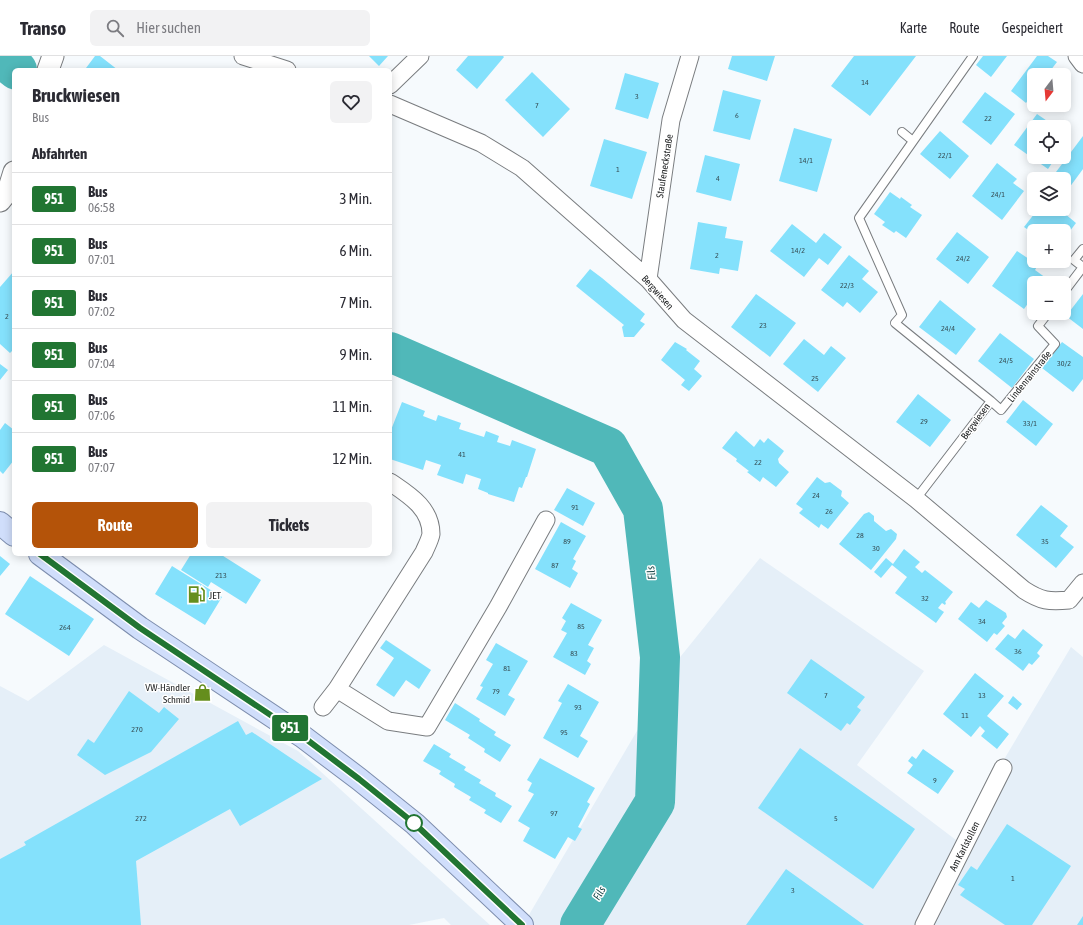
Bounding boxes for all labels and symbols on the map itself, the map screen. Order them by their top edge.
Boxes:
north arrow [1027,68,1071,112]
house number: 14 [861,78,869,87]
house number: 3 [635,92,639,101]
house number: 7 [535,101,539,110]
house number: 6 [735,111,739,120]
house number: 22 [984,114,992,123]
street label: Staufeneckstraße [654,133,675,199]
house number: 22/1 [938,151,952,160]
house number: 14/1 [799,156,813,165]
house number: 1 [616,165,620,174]
house number: 4 [716,174,720,183]
house number: 24/1 [991,190,1005,199]
house number: 14/2 [791,246,805,255]
house number: 2 [715,251,719,260]
house number: 24/2 [956,254,970,263]
street label: Bergwiesen [639,273,676,312]
house number: 22/3 [840,281,854,290]
house number: 2 [5,312,9,321]
house number: 23 [759,321,767,330]
house number: 24/4 [941,324,955,333]
street label: Lindenrainstraße [1005,348,1054,404]
house number: 24/5 [999,356,1013,365]
house number: 30/2 [1057,359,1071,368]
house number: 25 [811,374,819,383]
street label: Bergwiesen [959,401,992,442]
house number: 29 [920,417,928,426]
house number: 33/1 [1023,419,1037,428]
house number: 41 [458,450,466,459]
house number: 22 [754,458,762,467]
house number: 24 [812,491,820,500]
house number: 91 [571,503,579,512]
house number: 26 [825,507,833,516]
house number: 28 [856,531,864,540]
house number: 89 [563,537,571,546]
house number: 35 [1041,537,1049,546]
house number: 30 [872,544,880,553]
house number: 87 [551,561,559,570]
water label: Fils [644,565,658,581]
house number: 213 [215,571,227,580]
fuel station icon: JET [186,585,206,605]
place label: JET [209,590,221,601]
house number: 32 [921,594,929,603]
house number: 34 [978,617,986,626]
house number: 85 [577,622,585,631]
house number: 264 [59,623,71,632]
house number: 36 [1014,647,1022,656]
house number: 83 [570,649,578,658]
house number: 81 [503,664,511,673]
place label: VW-Händler Schmid [145,682,191,705]
shop icon: VW-Händler Schmid [193,683,213,703]
house number: 79 [492,687,500,696]
house number: 7 [824,691,828,700]
house number: 13 [978,691,986,700]
house number: 93 [574,703,582,712]
house number: 11 [961,711,969,720]
line badge: 951 [267,715,313,741]
house number: 270 [131,725,143,734]
house number: 95 [560,728,568,737]
house number: 9 [933,776,937,785]
house number: 97 [550,809,558,818]
house number: 272 [135,814,147,823]
unlabelled marker [405,814,423,832]
house number: 5 [834,814,838,823]
street label: Am Karlstollen [947,820,982,873]
house number: 1 [1011,874,1015,883]
water label: Fils [590,884,608,902]
house number: 3 [791,886,795,895]

